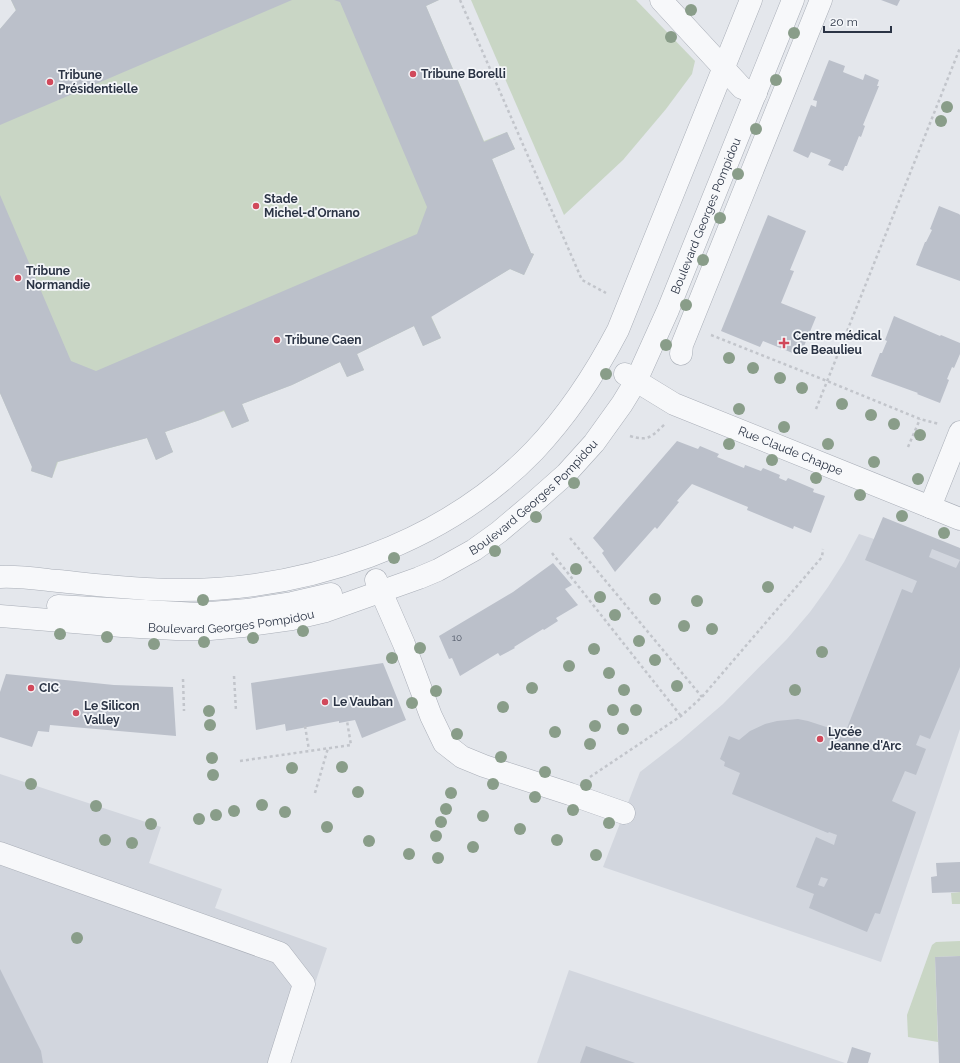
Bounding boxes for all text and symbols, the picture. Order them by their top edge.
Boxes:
scale bar [824,8,891,34]
text: 20 m [830,15,858,29]
place label: Tribune Borelli [421,67,506,81]
place label: Tribune Présidentielle [58,68,138,96]
marker: Tribune Borelli [408,69,418,79]
marker: Tribune Présidentielle [45,77,55,87]
street label: Boulevard Georges Pompidou [668,136,744,296]
place label: Stade Michel-d’Ornano [264,192,360,220]
marker: Stade Michel-d’Ornano [251,201,261,211]
place label: Tribune Normandie [26,264,90,292]
marker: Tribune Normandie [13,273,23,283]
place label: Centre médical de Beaulieu [793,329,882,357]
place label: Tribune Caen [285,333,361,347]
marker: Tribune Caen [272,335,282,345]
marker: Centre médical de Beaulieu [778,337,790,349]
street label: Rue Claude Chappe [736,424,845,478]
street label: Boulevard Georges Pompidou [467,437,600,558]
street label: Boulevard Georges Pompidou [148,607,316,636]
house number: 10 [452,632,462,643]
place label: CIC [39,681,59,695]
marker: CIC [26,683,36,693]
place label: Le Vauban [333,695,393,709]
marker: Le Vauban [320,697,330,707]
place label: Le Silicon Valley [84,699,140,727]
marker: Le Silicon Valley [71,708,81,718]
place label: Lycée Jeanne d'Arc [828,725,902,753]
marker: Lycée Jeanne d'Arc [815,734,825,744]

